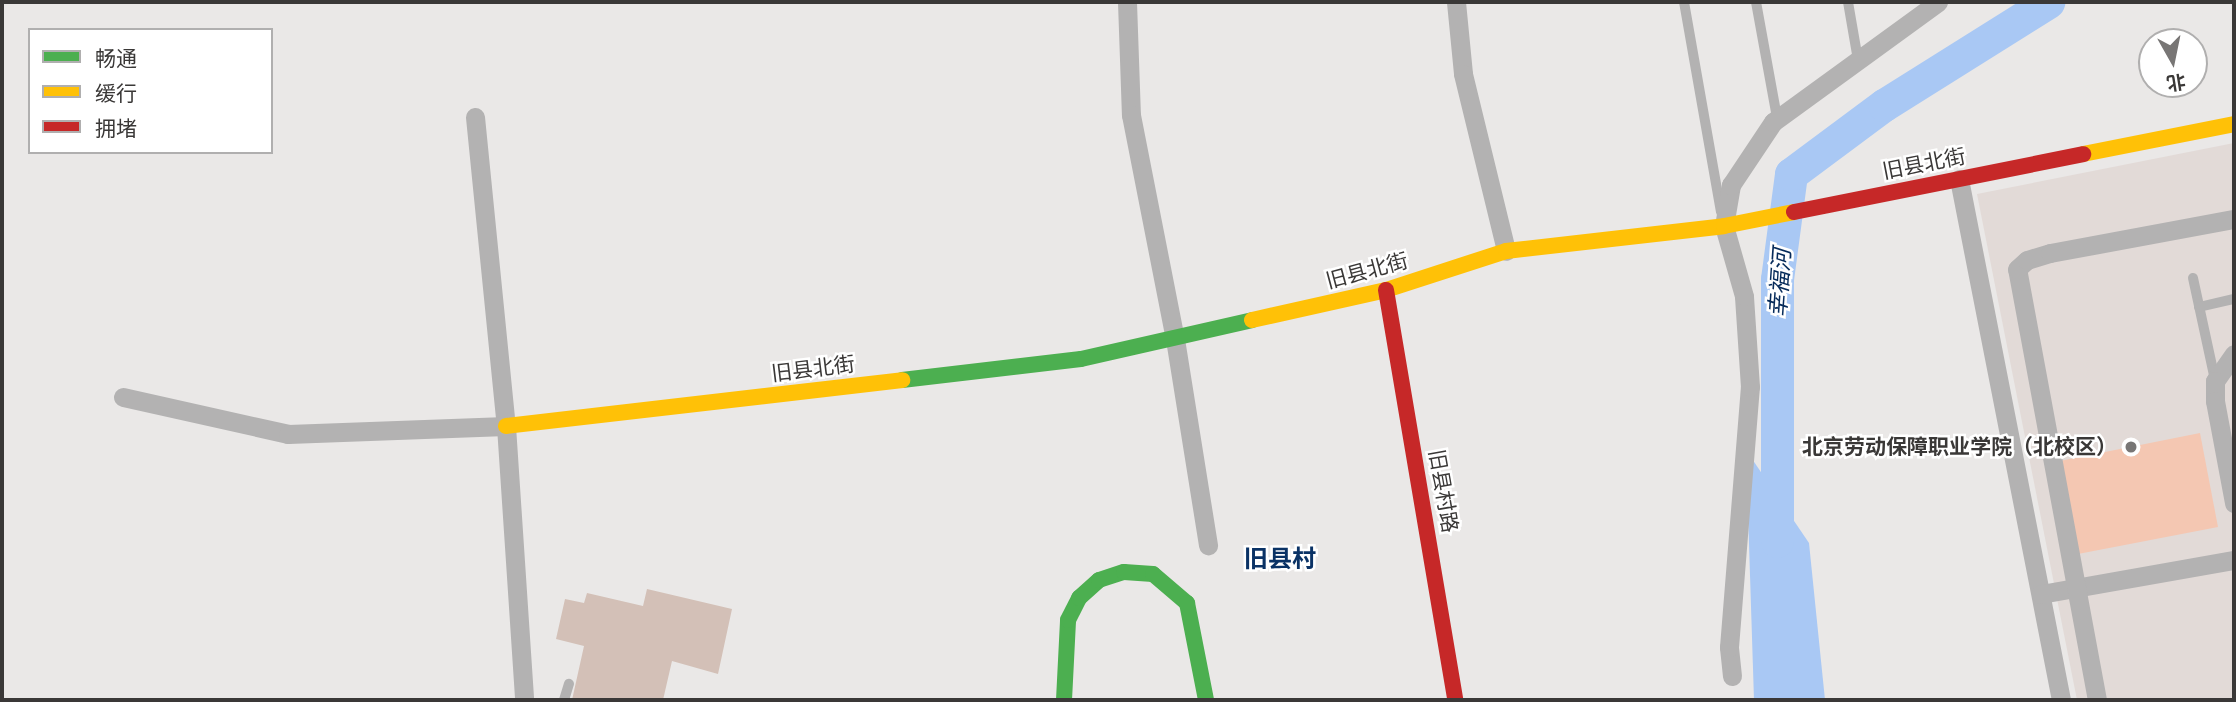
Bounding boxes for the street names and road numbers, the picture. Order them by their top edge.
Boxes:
street label: 旧县北街 [1880,144,1968,184]
street label: 旧县北街 [1323,248,1411,294]
street label: 旧县北街 [770,351,856,387]
street label: 旧县村路 [1423,447,1463,535]

